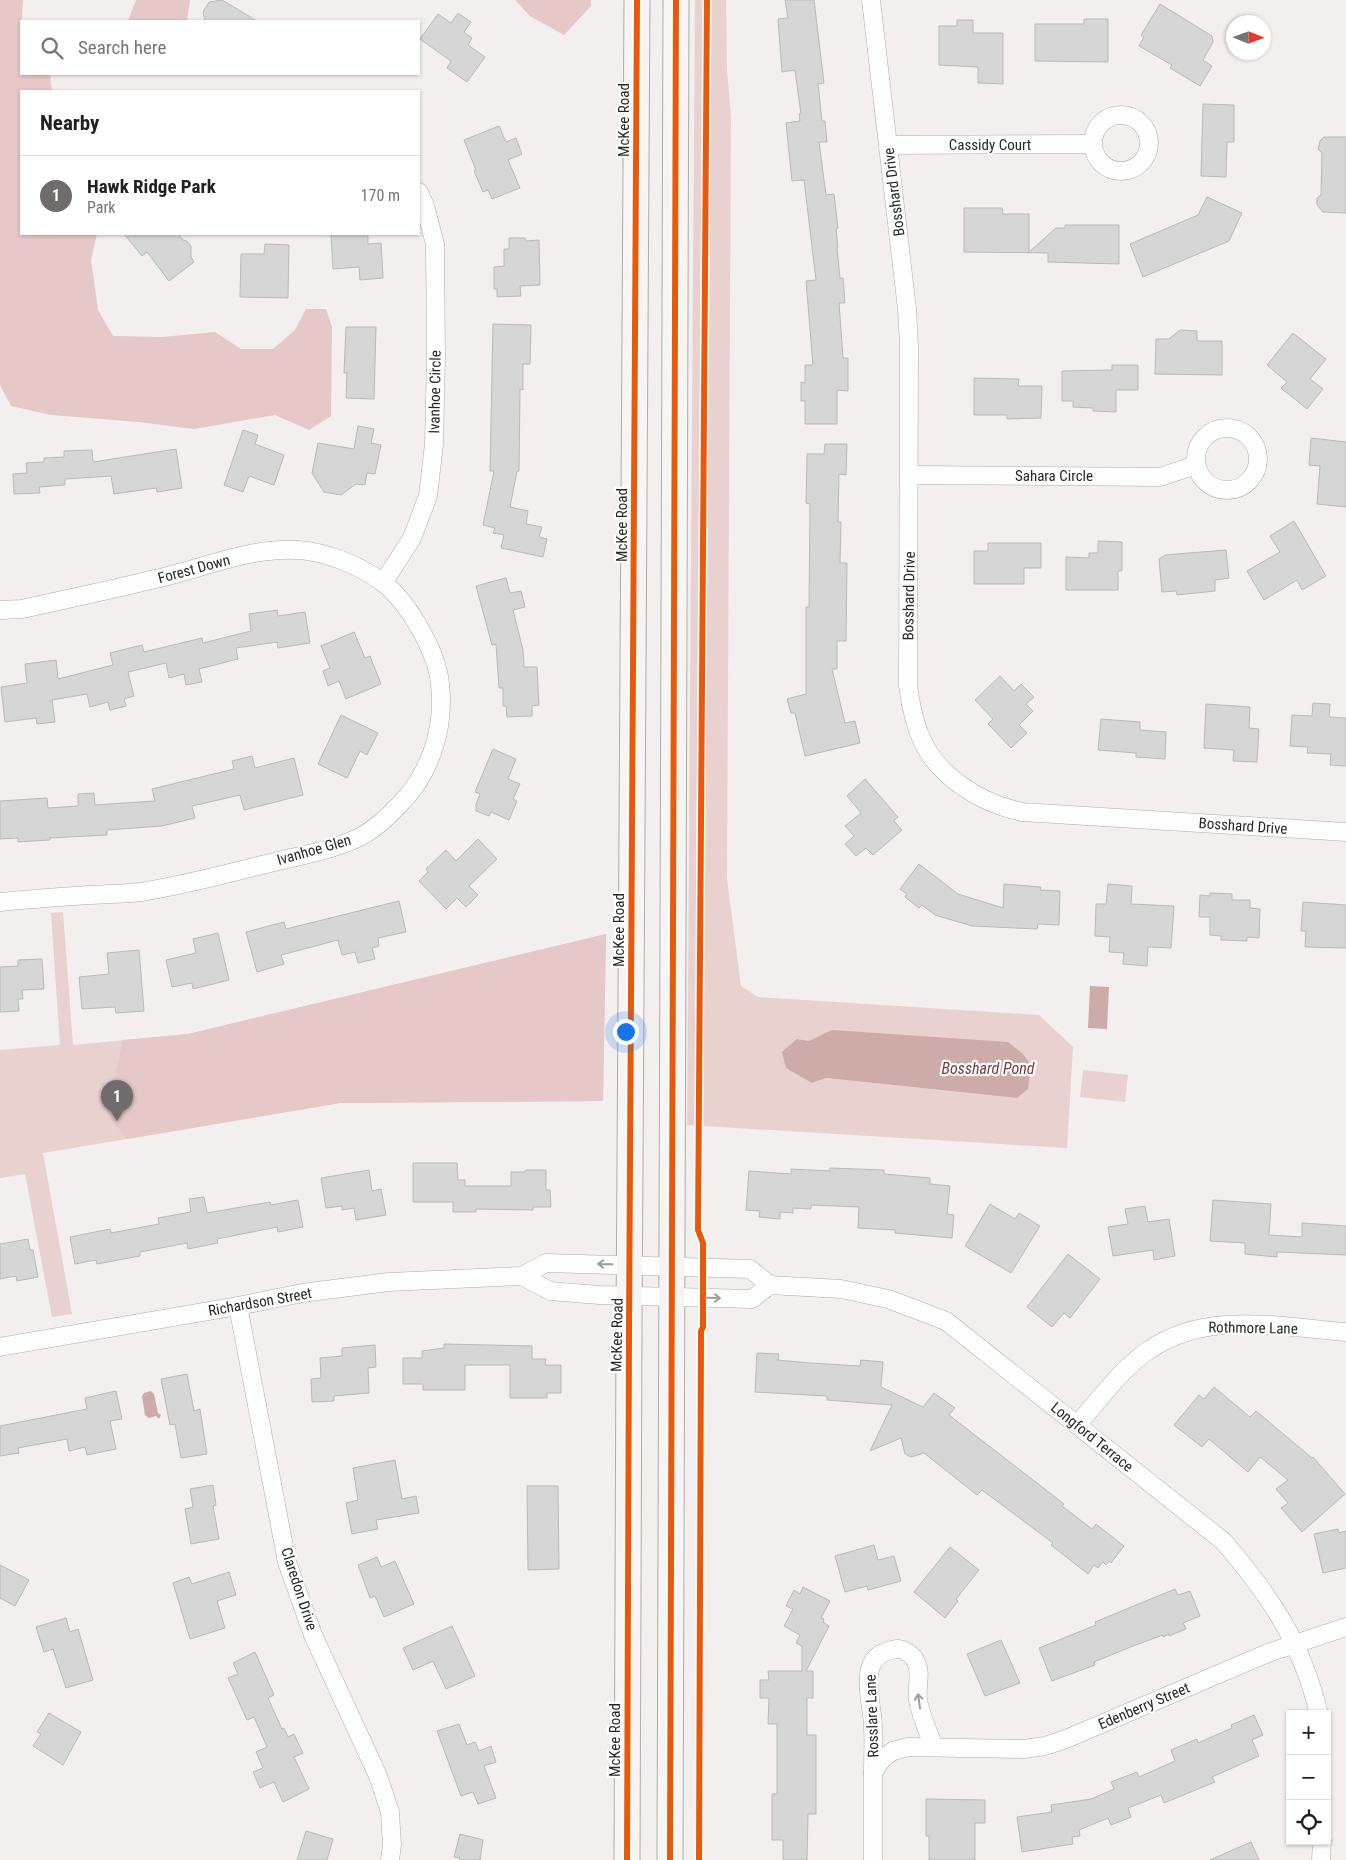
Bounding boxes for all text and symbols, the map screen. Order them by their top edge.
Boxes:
north arrow [1226,15,1271,60]
search box [20,20,420,75]
icon: search [38,34,66,62]
text: Search here [78,36,166,59]
street label: McKee Road [615,83,633,157]
text: Nearby [40,111,99,135]
street label: Cassidy Court [949,136,1031,154]
street label: Bosshard Drive [880,147,908,237]
text: Hawk Ridge Park [87,175,216,198]
text: 1 [52,186,60,205]
text: 170 m [361,186,400,205]
text: Park [87,198,116,217]
street label: Ivanhoe Circle [425,350,445,434]
street label: Sahara Circle [1015,467,1093,485]
street label: McKee Road [613,488,631,562]
street label: Forest Down [156,551,232,587]
street label: Bosshard Drive [899,551,919,641]
street label: Bosshard Drive [1198,814,1288,838]
street label: Ivanhoe Glen [275,831,353,869]
street label: McKee Road [610,893,628,967]
your location [613,1019,639,1045]
water label: Bosshard Pond [942,1059,1035,1078]
pin: 1 [101,1080,133,1121]
one-way arrow [598,1260,614,1269]
street label: Richardson Street [207,1284,313,1320]
one-way arrow [704,1293,721,1303]
street label: McKee Road [607,1298,627,1372]
street label: Rothmore Lane [1208,1318,1298,1338]
street label: Longford Terrace [1047,1398,1137,1476]
street label: Claredon Drive [277,1545,321,1633]
street label: Rosslare Lane [862,1674,882,1758]
street label: Edenberry Street [1096,1679,1192,1733]
one-way arrow [914,1693,924,1709]
street label: McKee Road [606,1703,624,1777]
map controls [1286,1710,1331,1845]
button: + [1286,1710,1331,1755]
button: − [1286,1755,1331,1800]
button: locate [1286,1800,1331,1845]

